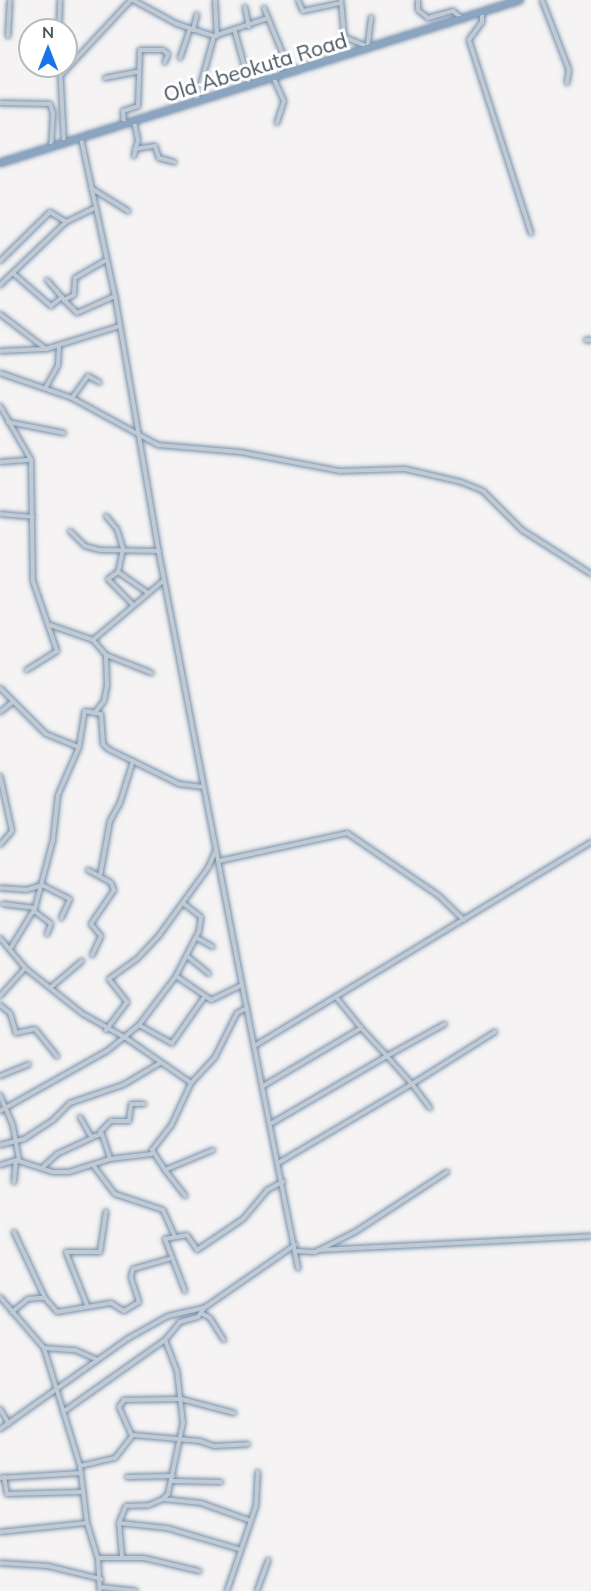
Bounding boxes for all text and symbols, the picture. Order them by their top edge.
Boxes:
north arrow [18,18,78,78]
text: N [42,22,54,42]
street label: Old Abeokuta Road [160,27,350,107]

